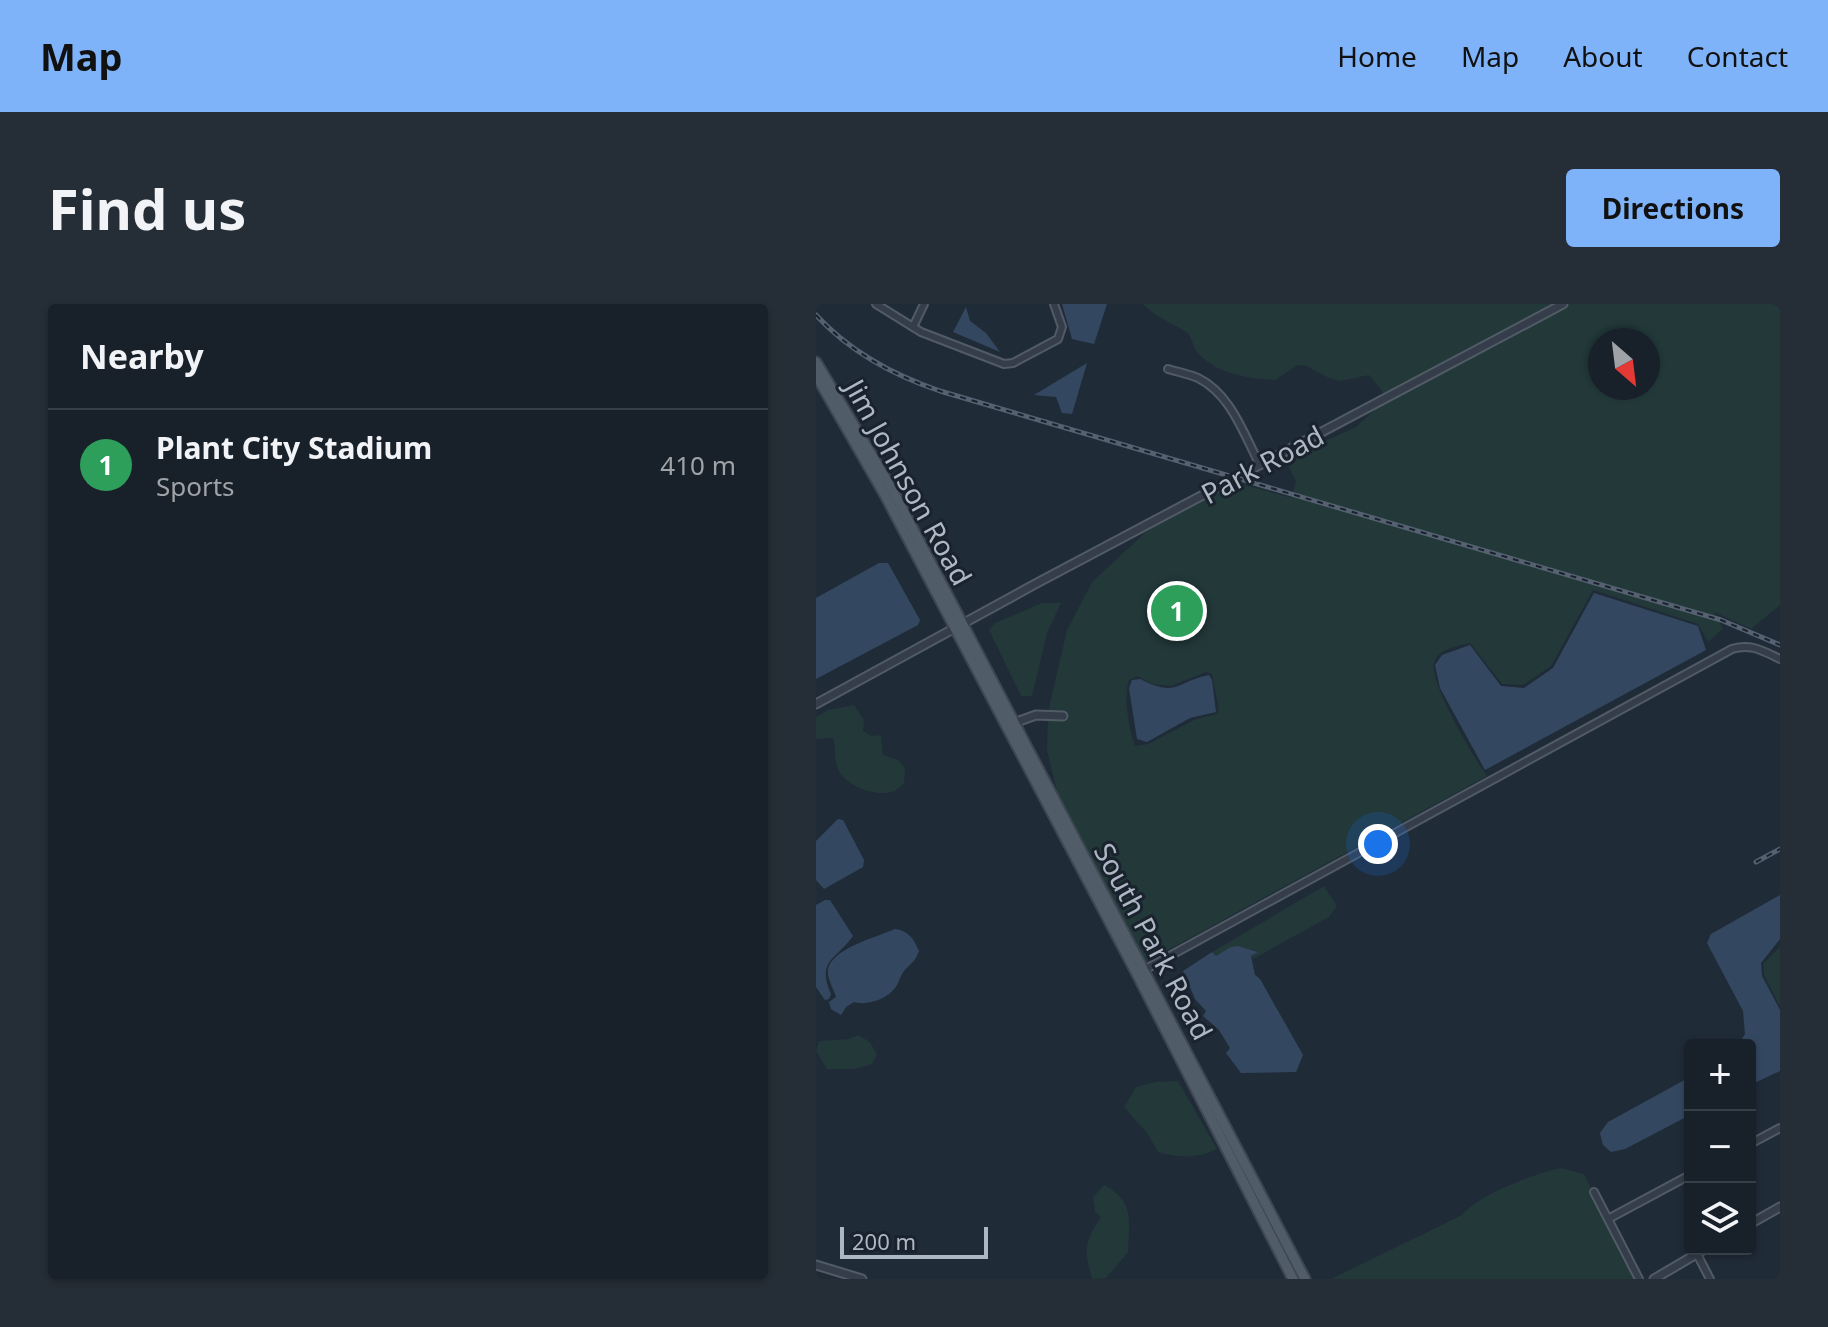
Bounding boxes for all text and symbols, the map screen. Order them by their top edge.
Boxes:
text: Map [40,30,123,82]
text: Home [1337,37,1417,75]
text: Map [1461,37,1519,75]
text: About [1563,37,1643,75]
text: Contact [1687,37,1788,75]
button: Directions [1566,169,1780,247]
text: Find us [48,170,246,246]
north arrow [1588,328,1660,400]
text: Nearby [80,333,204,379]
street label: Jim Johnson Road [835,370,981,592]
street label: Park Road [1194,416,1330,512]
text: Plant City Stadium [156,427,432,468]
text: 1 [99,447,113,483]
text: 410 m [660,447,736,483]
text: Sports [156,468,235,504]
pin: 1 [1151,581,1203,641]
your location [1358,824,1398,864]
street label: South Park Road [1086,836,1222,1046]
map controls [1684,1039,1756,1255]
button: + [1684,1039,1756,1111]
button: − [1684,1111,1756,1183]
button: layers [1684,1183,1756,1255]
scale bar [840,1223,988,1259]
text: 200 m [852,1226,916,1256]

